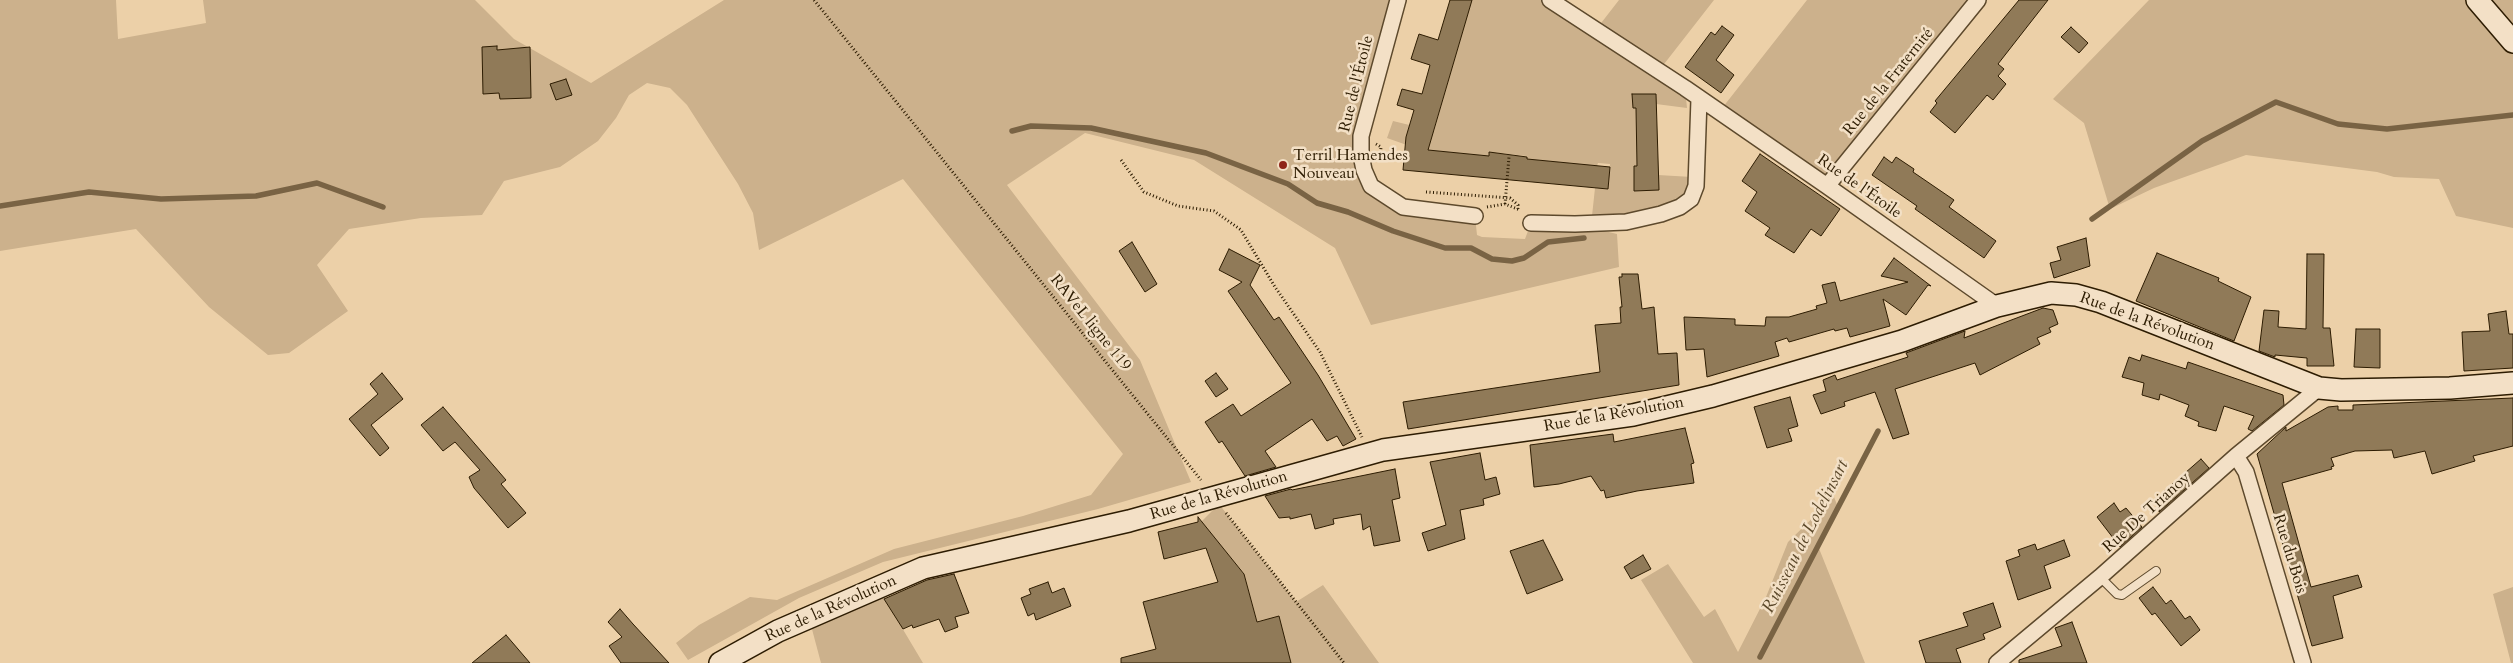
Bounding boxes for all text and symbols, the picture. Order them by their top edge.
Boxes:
street label: Rue de la Fraternité [1840,24,1938,140]
street label: Rue de l'Étoile [1336,34,1378,134]
place label: Terril Hamendes Nouveau [1293,146,1408,184]
street label: Rue de l'Étoile [1813,151,1905,223]
marker: Terril Hamendes Nouveau [1277,159,1289,171]
street label: RAVeL ligne 119 [1045,271,1135,375]
street label: Rue de la Révolution [2077,289,2217,355]
street label: Rue de la Révolution [1542,393,1686,437]
water label: Ruisseau de Lodelinsart [1758,457,1854,617]
street label: Rue de la Révolution [1148,467,1290,525]
street label: Rue De Trianoy [2099,469,2195,557]
street label: Rue du Bois [2268,512,2310,596]
street label: Rue de la Révolution [762,571,900,647]

